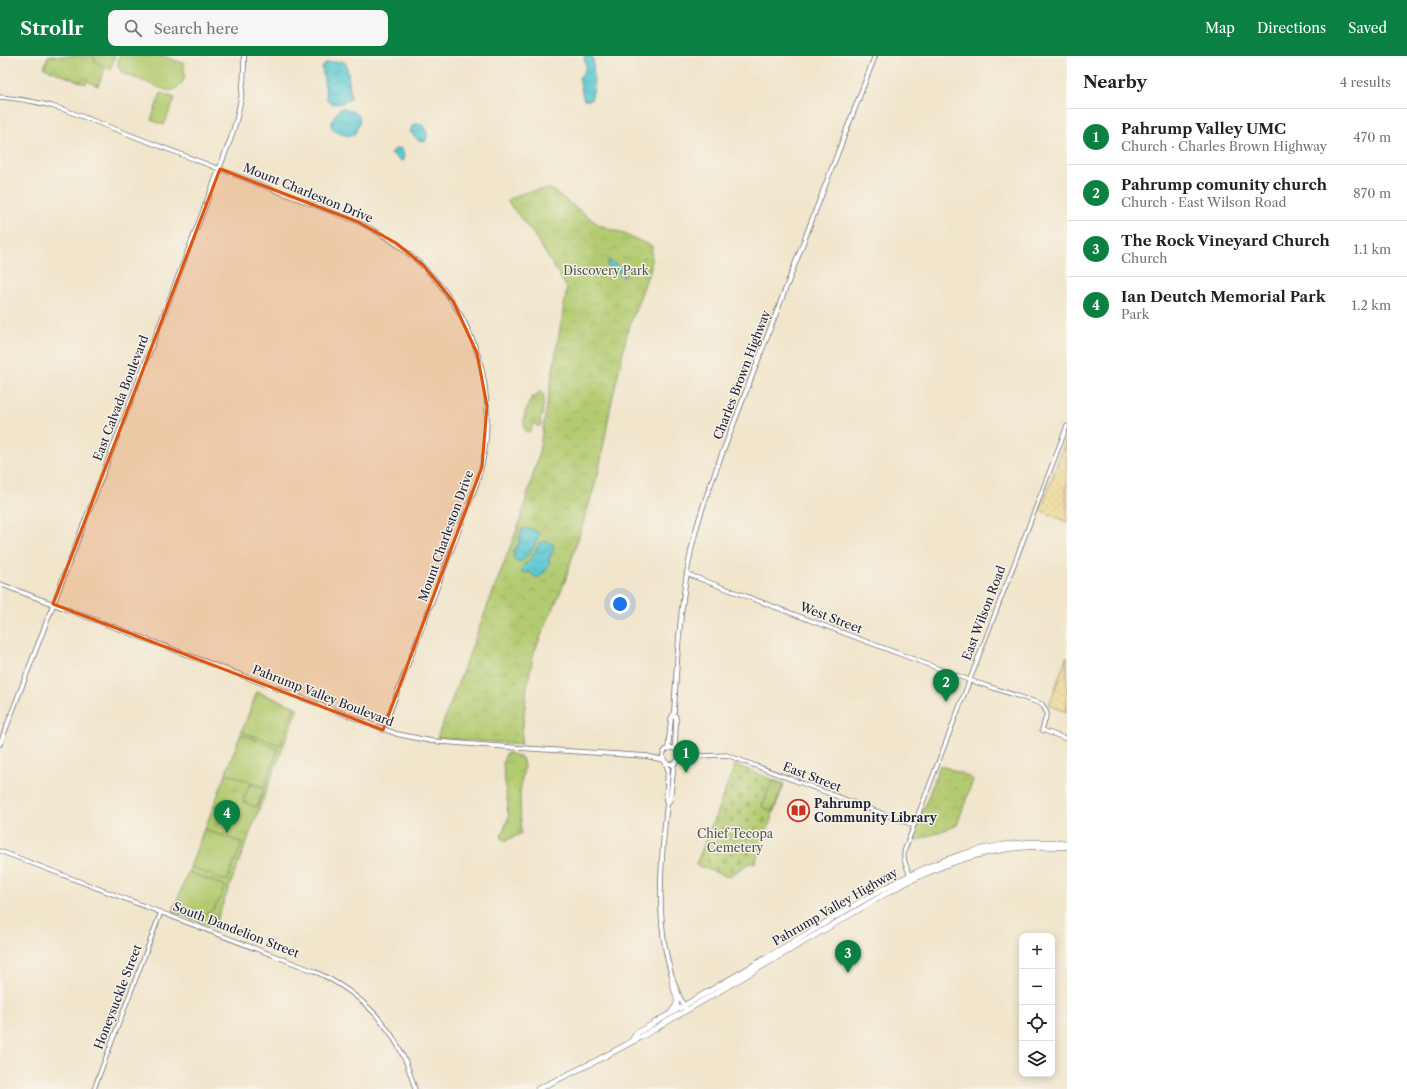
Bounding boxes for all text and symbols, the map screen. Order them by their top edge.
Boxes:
search box [108,10,388,46]
text: Strollr [20,17,84,40]
icon: search [122,17,144,39]
text: Search here [154,19,239,38]
text: Map [1205,19,1235,37]
text: Directions [1257,19,1326,37]
text: Saved [1348,19,1387,37]
text: Nearby [1083,72,1147,92]
text: 4 results [1340,74,1391,90]
text: Pahrump Valley UMC [1121,119,1286,138]
text: 1 [1093,129,1099,145]
text: 470 m [1353,129,1391,145]
text: Church · Charles Brown Highway [1121,138,1327,154]
street label: Mount Charleston Drive [241,160,376,226]
text: Pahrump comunity church [1121,175,1327,194]
text: 2 [1092,185,1100,201]
text: 870 m [1353,185,1391,201]
text: Church · East Wilson Road [1121,194,1286,210]
text: The Rock Vineyard Church [1121,231,1330,250]
text: 3 [1092,241,1100,257]
text: 1.1 km [1354,241,1391,257]
text: Church [1121,250,1167,266]
park label: Discovery Park [563,263,650,278]
text: Ian Deutch Memorial Park [1121,287,1326,306]
text: 4 [1092,297,1100,313]
text: 1.2 km [1352,297,1391,313]
text: Park [1121,306,1149,322]
street label: Charles Brown Highway [710,308,773,442]
street label: East Calvada Boulevard [90,332,152,463]
street label: Mount Charleston Drive [415,468,476,604]
street label: East Wilson Road [959,563,1009,662]
your location [610,594,630,614]
street label: West Street [797,598,865,637]
street label: Pahrump Valley Boulevard [250,662,397,730]
pin: 2 [933,669,959,702]
pin: 1 [673,740,699,773]
street label: East Street [781,759,844,795]
place label: Pahrump Community Library [814,796,937,825]
library icon: Pahrump Community Library [785,798,811,824]
pin: 4 [214,800,240,833]
park label: Chief Tecopa Cemetery [697,826,774,855]
street label: Pahrump Valley Highway [769,864,900,949]
street label: South Dandelion Street [171,899,302,961]
map controls [1019,933,1055,1077]
button: + [1019,933,1055,969]
pin: 3 [835,940,861,973]
street label: Honeysuckle Street [91,942,145,1051]
button: − [1019,969,1055,1005]
button: locate [1019,1005,1055,1041]
button: layers [1019,1041,1055,1077]

